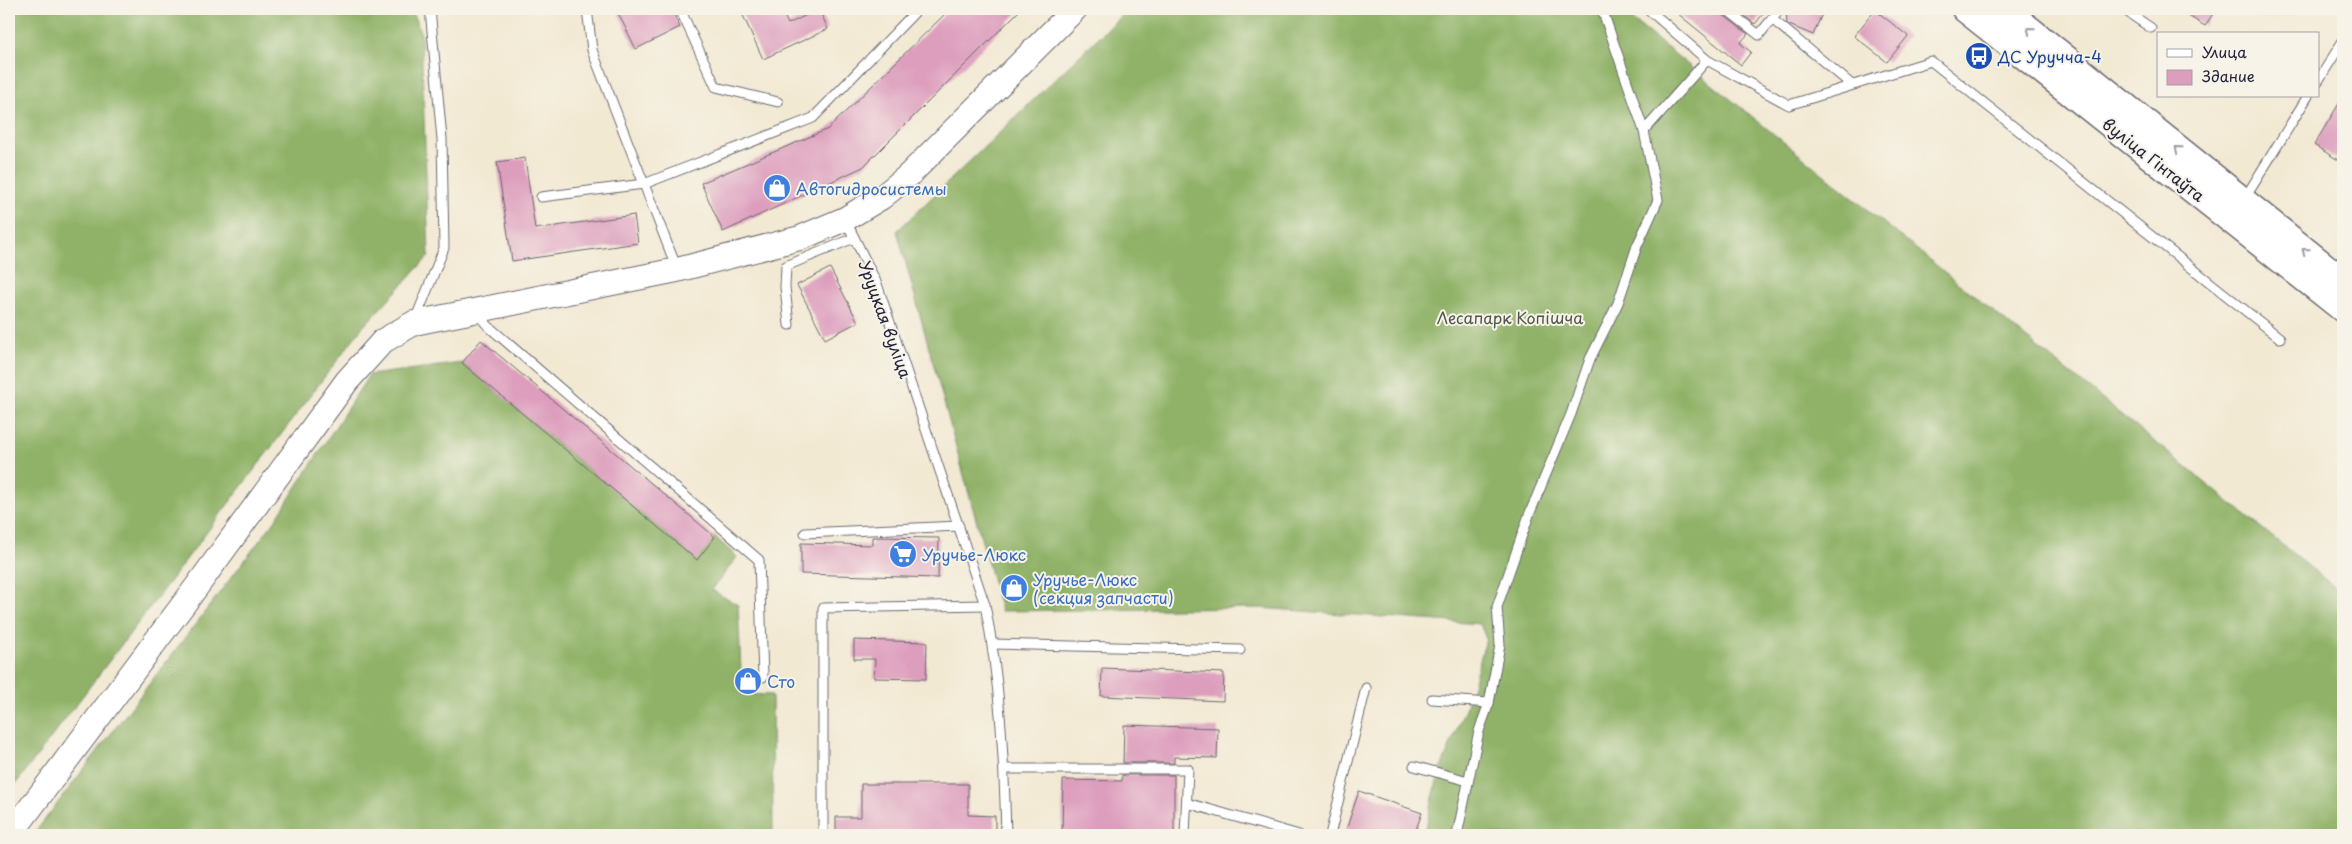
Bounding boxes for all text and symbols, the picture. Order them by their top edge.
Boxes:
one-way arrow [2027,27,2036,35]
legend [2157,32,2320,98]
text: Улица [2202,40,2247,63]
bus stop icon: ДС Уручча-4 [1964,41,1994,71]
place label: ДС Уручча-4 [1997,44,2102,68]
text: Здание [2202,64,2255,87]
street label: вуліца Гінтаўта [2098,111,2210,207]
one-way arrow [2175,146,2184,155]
shop icon: Автогидросистемы [762,173,792,203]
place label: Автогидросистемы [796,176,947,200]
one-way arrow [2302,248,2311,256]
street label: Уруцкая вуліца [854,257,919,382]
park label: Лесапарк Копішча [1437,305,1583,329]
supermarket icon: Уручье-Люкс [888,539,918,569]
place label: Уручье-Люкс [922,542,1026,566]
place label: Уручье-Люкс (секция запчасти) [1033,567,1174,609]
shop icon: Уручье-Люкс (секция запчасти) [999,573,1029,603]
shop icon: Сто [733,666,763,696]
place label: Сто [767,669,795,693]

